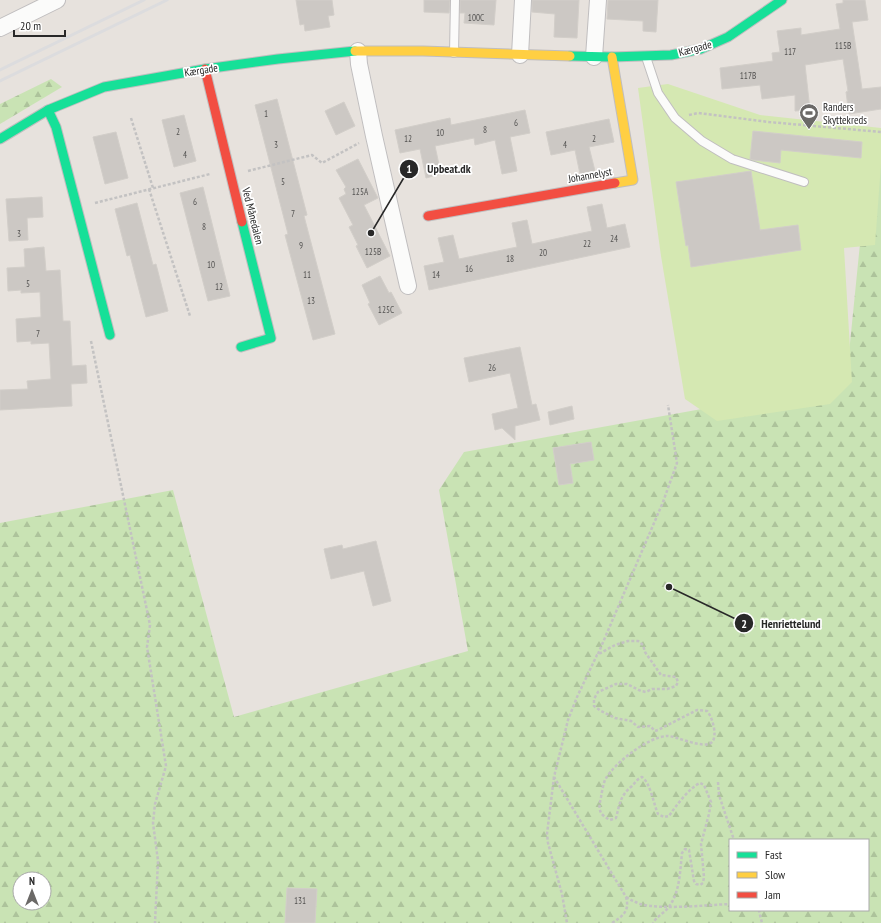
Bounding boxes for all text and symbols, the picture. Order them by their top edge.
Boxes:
scale bar [14,12,65,38]
house number: 100C [468,12,484,23]
text: 20 m [20,18,41,33]
street label: Kærgade [677,37,714,59]
house number: 115B [835,40,851,51]
house number: 117 [784,46,796,57]
street label: Kærgade [183,60,219,80]
house number: 117B [740,70,756,81]
place label: Randers Skyttekreds [823,100,867,127]
sports icon: Randers Skyttekreds [798,102,820,130]
house number: 1 [264,108,268,119]
house number: 6 [514,117,518,128]
house number: 8 [483,124,487,135]
house number: 2 [176,126,180,137]
house number: 10 [436,127,444,138]
house number: 12 [404,133,412,144]
house number: 2 [592,133,596,144]
house number: 3 [274,139,278,150]
house number: 4 [563,139,567,150]
house number: 4 [183,149,187,160]
callout: Upbeat.dk [399,157,478,181]
text: 1 [406,161,412,176]
text: Upbeat.dk [427,161,471,176]
street label: Johannelyst [566,164,613,186]
house number: 5 [281,176,285,187]
street label: Ved Månedalen [239,185,267,246]
house number: 125A [352,186,369,197]
house number: 6 [193,196,197,207]
house number: 7 [291,208,295,219]
house number: 8 [202,221,206,232]
house number: 3 [17,228,21,239]
house number: 24 [610,233,618,244]
house number: 22 [583,238,591,249]
house number: 9 [299,240,303,251]
house number: 125B [365,246,381,257]
house number: 20 [539,247,547,258]
house number: 18 [506,253,514,264]
house number: 10 [207,259,215,270]
house number: 16 [465,263,473,274]
house number: 11 [303,269,311,280]
house number: 14 [432,269,440,280]
house number: 5 [26,278,30,289]
house number: 12 [215,281,223,292]
house number: 13 [307,295,315,306]
house number: 125C [378,304,394,315]
house number: 7 [36,328,40,339]
house number: 26 [488,362,496,373]
callout: Henriettelund [734,611,829,635]
text: 2 [741,616,747,631]
text: Henriettelund [761,616,821,631]
legend [729,839,869,911]
text: Fast [765,847,783,862]
text: Slow [765,867,786,882]
north arrow [12,871,52,911]
text: N [29,874,35,888]
text: Jam [764,887,781,902]
house number: 131 [294,895,306,906]

